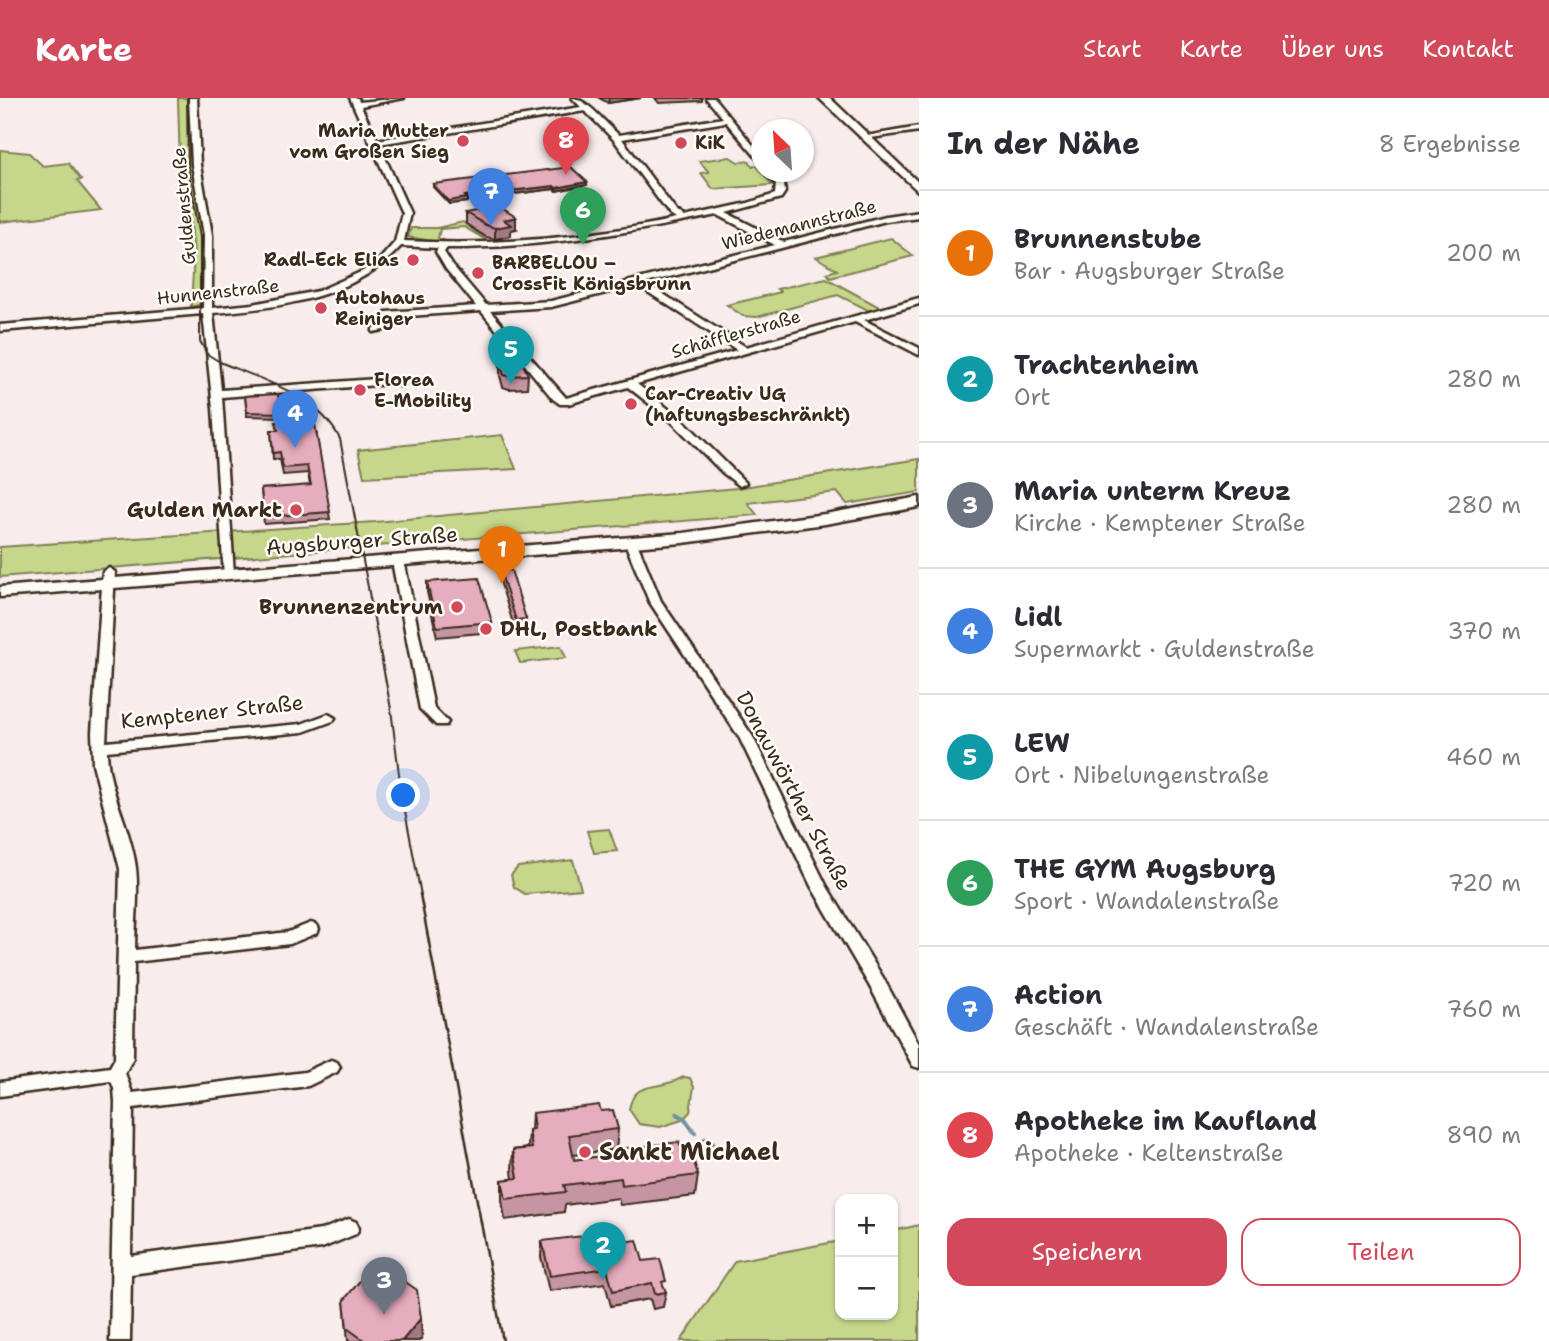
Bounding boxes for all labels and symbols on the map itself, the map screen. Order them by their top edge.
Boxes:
pin: 8 [543,117,589,175]
place label: Maria Mutter vom Großen Sieg [289,119,449,164]
north arrow [751,119,814,182]
place label: KiK [695,131,726,155]
marker: Maria Mutter vom Großen Sieg [455,133,471,149]
marker: KiK [673,135,689,151]
street label: Guldenstraße [167,146,201,266]
pin: 7 [468,168,514,226]
pin: 6 [560,187,606,245]
street label: Wiedemannstraße [719,194,879,256]
place label: Radl-Eck Elias [264,248,399,272]
place label: BARBELLOU – CrossFit Königsbrunn [492,251,691,296]
marker: Radl-Eck Elias [405,252,421,268]
marker: BARBELLOU – CrossFit Königsbrunn [470,265,486,281]
street label: Hunnenstraße [156,274,280,310]
place label: Autohaus Reiniger [335,286,425,331]
marker: Autohaus Reiniger [313,300,329,316]
street label: Schäfflerstraße [668,304,804,364]
pin: 5 [488,326,534,384]
place label: Florea E-Mobility [374,368,472,413]
marker: Florea E-Mobility [352,382,368,398]
place label: Car-Creativ UG (haftungsbeschränkt) [645,382,850,427]
pin: 4 [272,390,318,448]
marker: Car-Creativ UG (haftungsbeschränkt) [623,396,639,412]
place label: Gulden Markt [127,496,282,524]
marker: Gulden Markt [288,502,304,518]
street label: Augsburger Straße [265,520,459,562]
pin: 1 [479,526,525,584]
place label: Brunnenzentrum [259,593,443,621]
marker: Brunnenzentrum [449,599,465,615]
place label: DHL, Postbank [500,615,658,643]
marker: DHL, Postbank [478,621,494,637]
street label: Donauwörther Straße [730,686,858,896]
street label: Kemptener Straße [119,688,305,736]
your location [386,778,420,812]
place label: Sankt Michael [599,1136,780,1168]
marker: Sankt Michael [577,1144,593,1160]
pin: 2 [580,1222,626,1280]
pin: 3 [361,1257,407,1315]

